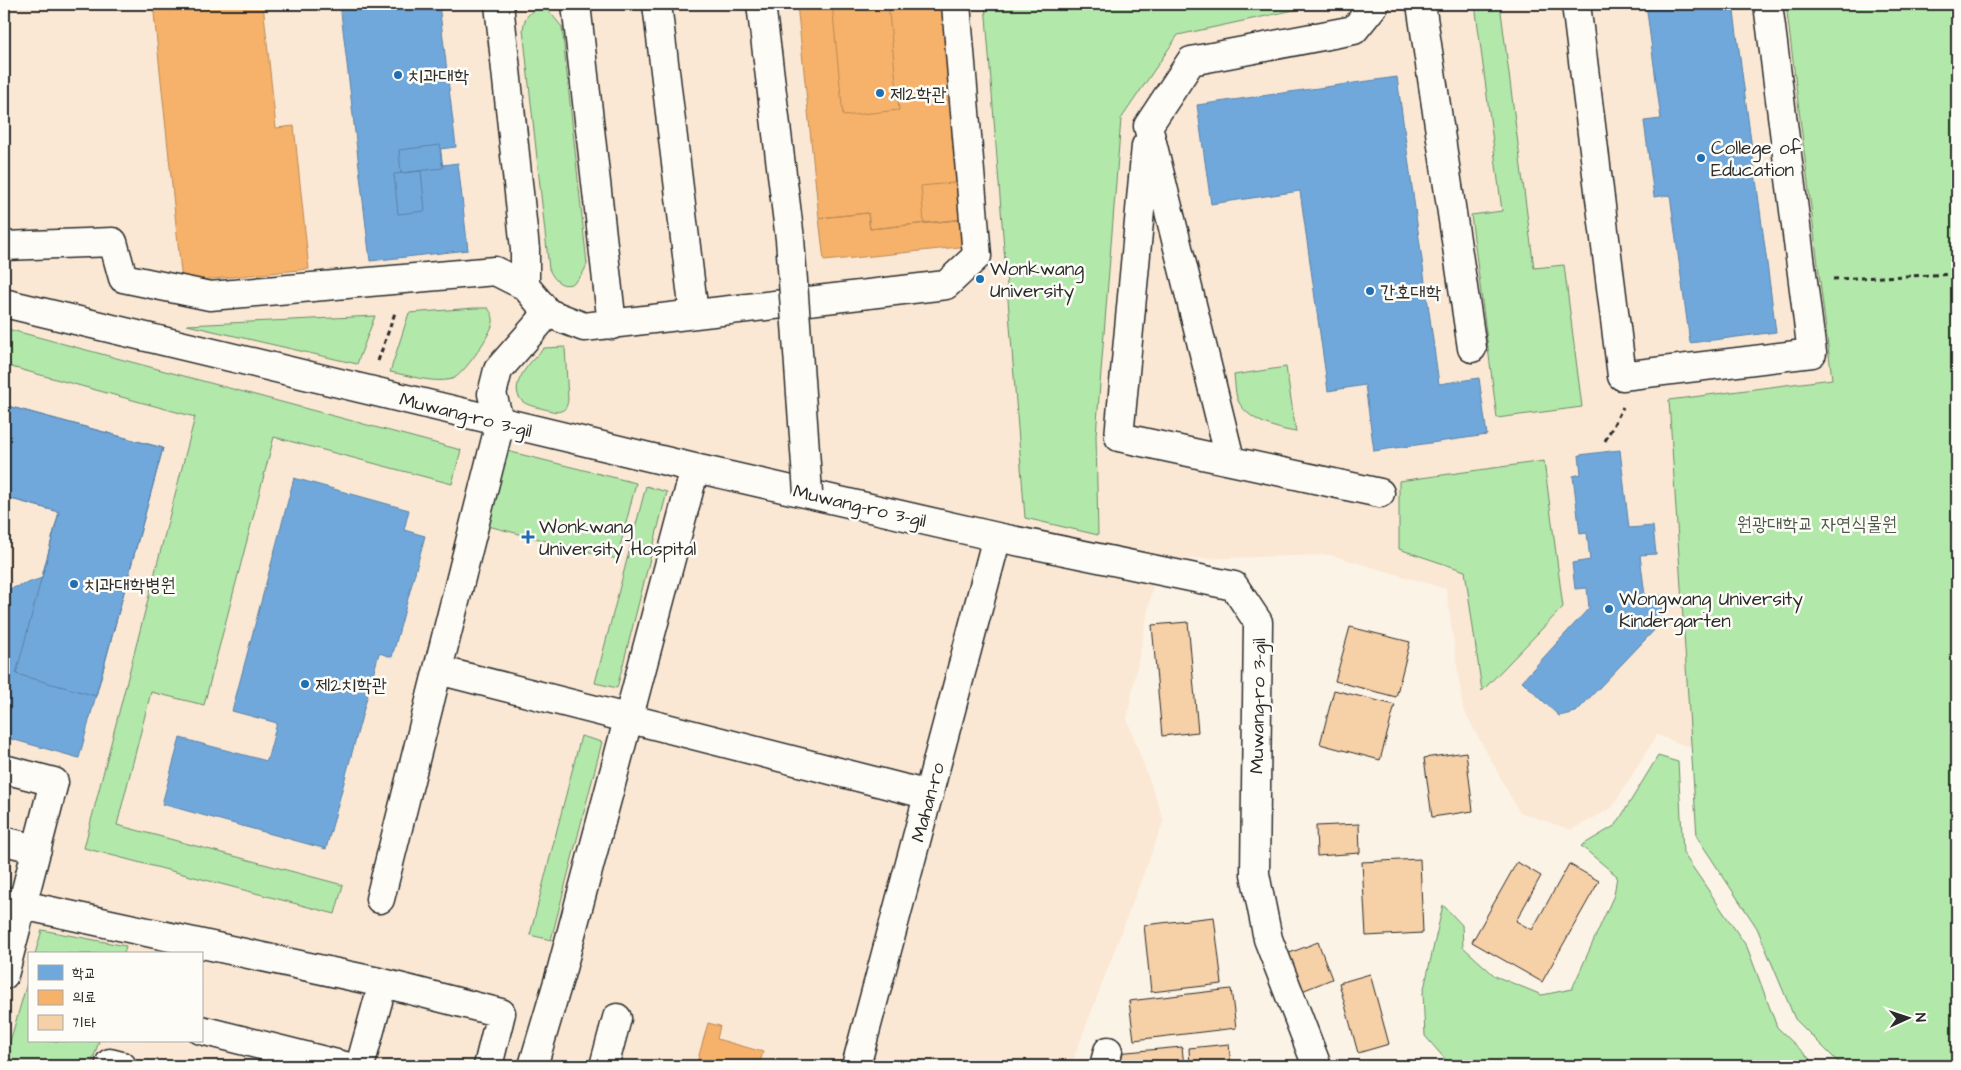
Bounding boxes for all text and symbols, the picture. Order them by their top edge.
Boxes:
place label: 치과대학 [408,63,469,90]
marker: 치과대학 [392,69,404,81]
place label: 제2학관 [890,81,947,108]
marker: 제2학관 [874,87,886,99]
place label: College of Education [1711,135,1802,184]
marker: College of Education [1695,152,1707,164]
place label: Wonkwang University [990,256,1084,306]
marker: Wonkwang University [974,273,986,285]
place label: 간호대학 [1380,279,1441,306]
marker: 간호대학 [1364,285,1376,297]
street label: Muwang-ro 3-gil [396,386,535,446]
street label: Muwang-ro 3-gil [790,478,929,536]
park label: 원광대학교 자연식물원 [1737,511,1897,538]
place label: Wonkwang University Hospital [539,514,696,564]
marker: Wonkwang University Hospital [521,530,535,544]
place label: 치과대학병원 [84,572,176,599]
marker: 치과대학병원 [68,578,80,590]
place label: Wongwang University Kindergarten [1619,586,1804,636]
marker: Wongwang University Kindergarten [1603,603,1615,615]
street label: Muwang-ro 3-gil [1244,638,1274,774]
place label: 제2치학관 [315,672,387,699]
marker: 제2치학관 [299,678,311,690]
street label: Mahan-ro [905,759,952,845]
legend [28,952,202,1042]
text: 학교 [72,963,96,984]
text: 의료 [72,987,96,1008]
north arrow [1884,992,1934,1042]
text: N [1910,1012,1930,1022]
text: 기타 [72,1013,96,1034]

